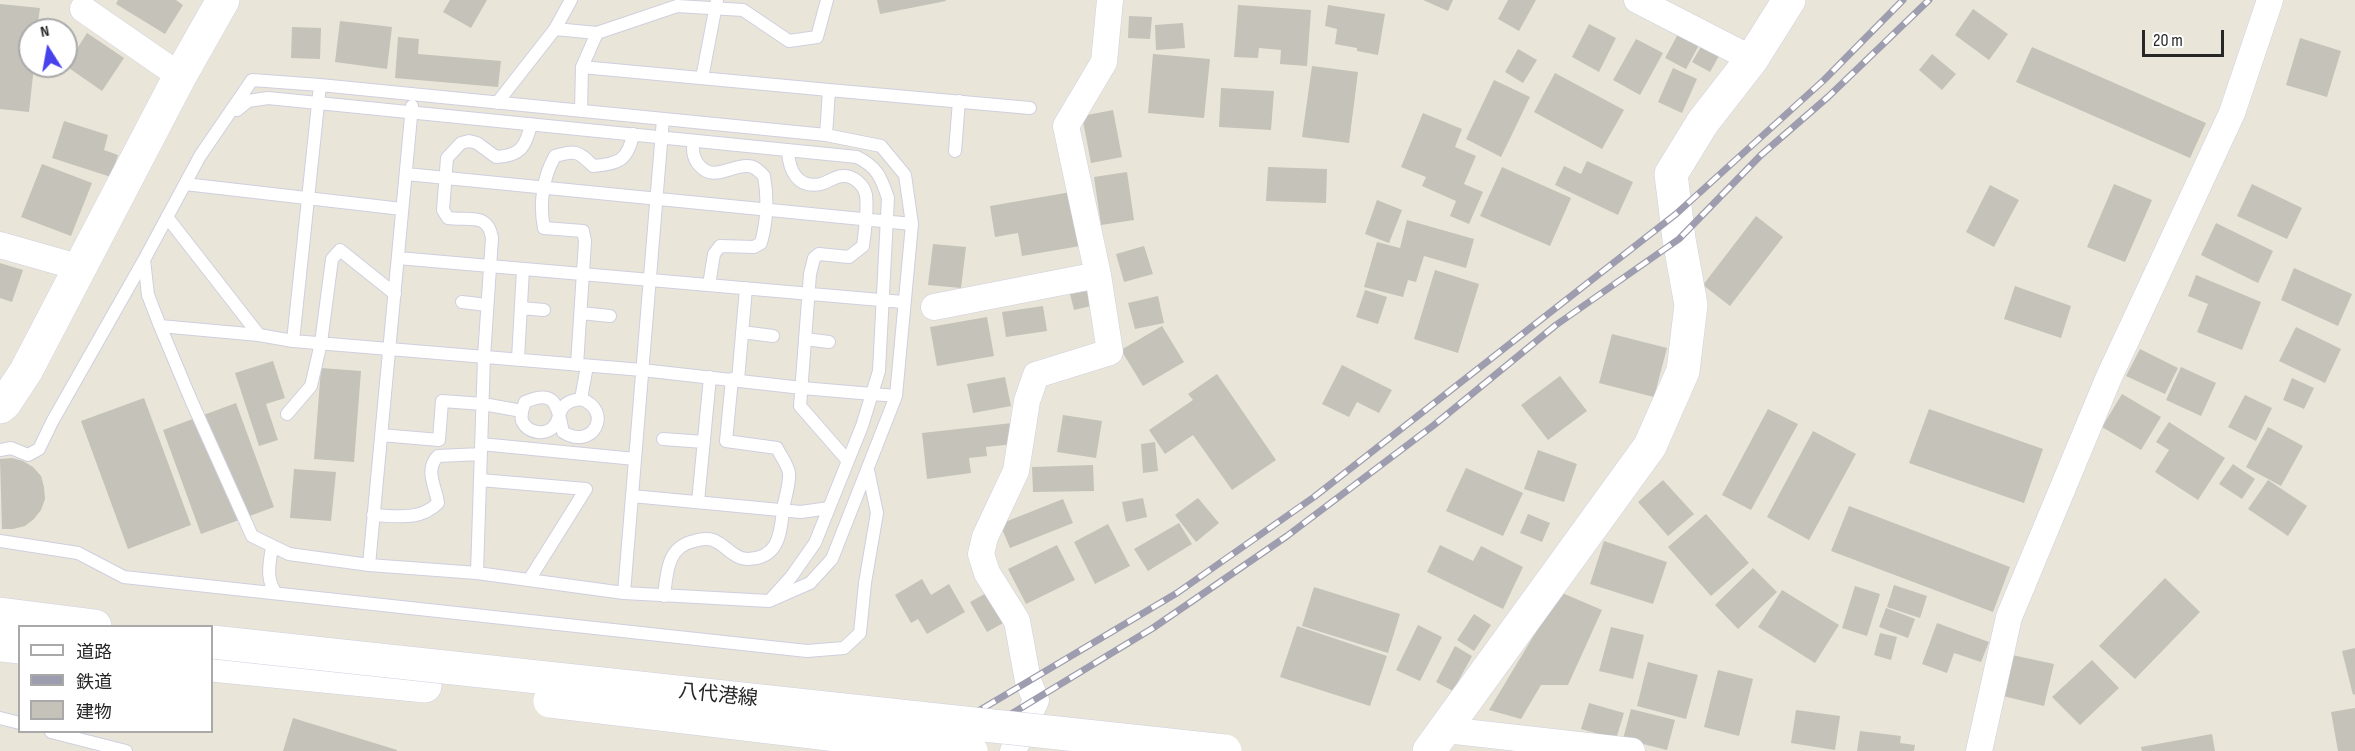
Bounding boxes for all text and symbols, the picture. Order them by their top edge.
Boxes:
north arrow [18,18,78,78]
scale bar [2145,18,2228,56]
text: N [39,22,51,42]
text: 20 m [2153,30,2183,51]
legend [18,625,213,733]
text: 道路 [76,642,112,663]
text: 鉄道 [76,672,112,693]
street label: 八代港線 [677,680,759,712]
text: 建物 [76,702,112,723]

